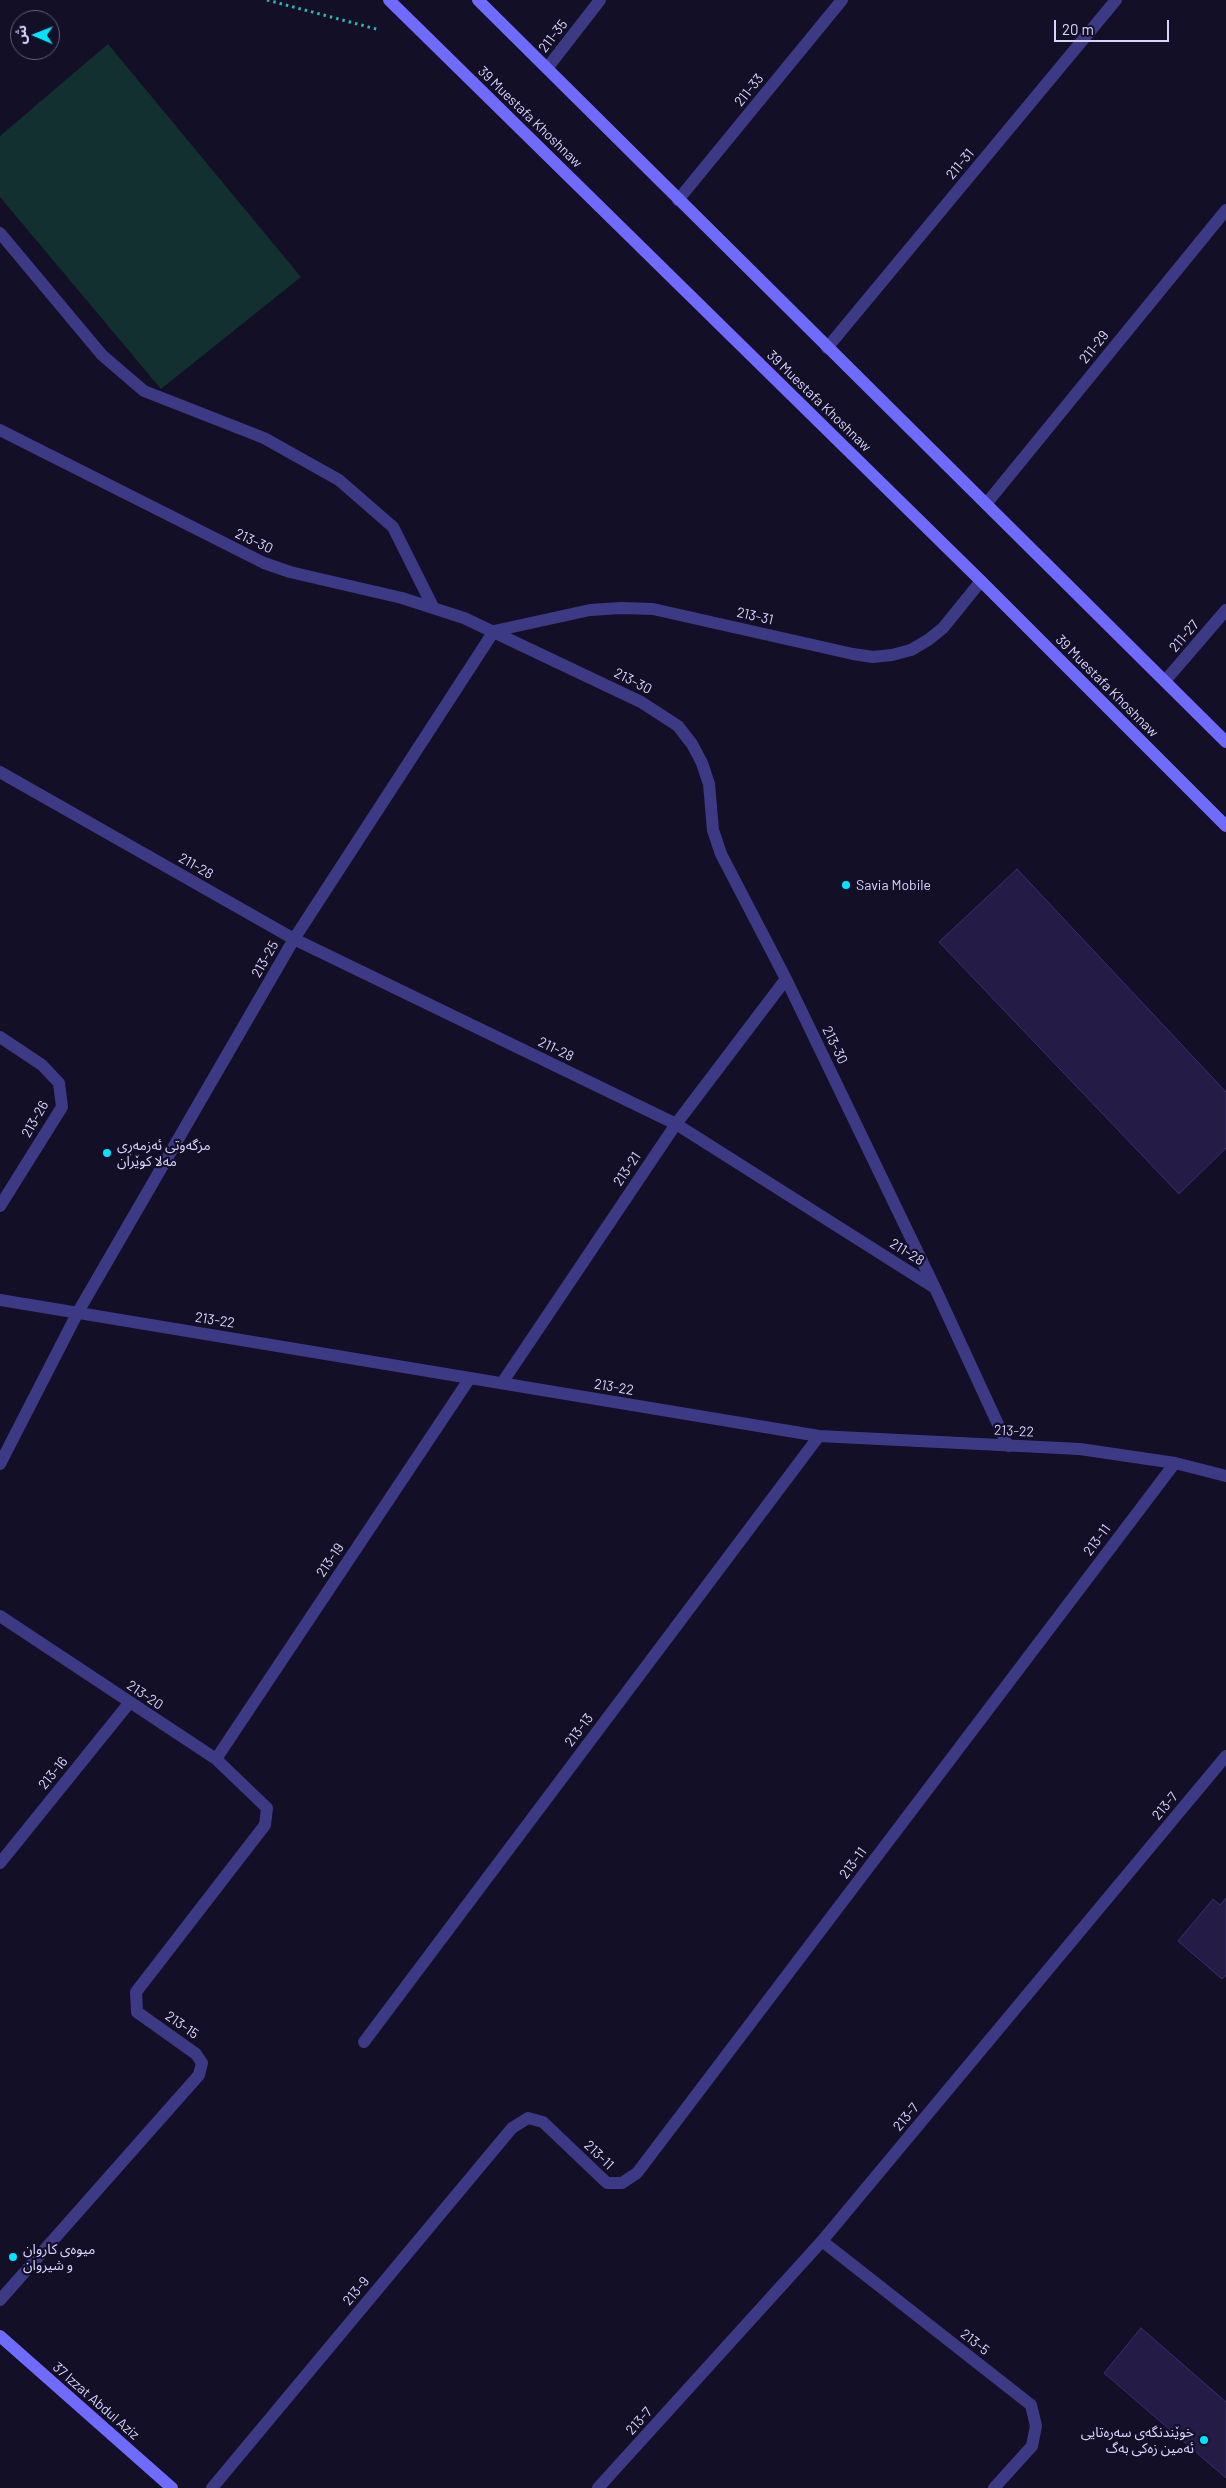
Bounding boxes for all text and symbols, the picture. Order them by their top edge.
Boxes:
north arrow [10,10,60,60]
scale bar [1056,10,1171,42]
street label: 211-35 [535,16,571,56]
text: 20 m [1062,20,1094,38]
text: ش [12,25,29,44]
street label: 39 Muestafa Khoshnaw [474,63,586,171]
street label: 211-33 [731,70,767,110]
street label: 211-31 [942,145,978,183]
street label: 211-29 [1076,327,1112,367]
street label: 39 Muestafa Khoshnaw [763,347,875,455]
street label: 213-30 [232,525,276,557]
street label: 213-31 [735,604,775,628]
street label: 211-27 [1166,617,1202,655]
street label: 39 Muestafa Khoshnaw [1052,631,1162,741]
street label: 213-30 [611,664,655,698]
street label: 211-28 [176,849,216,883]
place label: Savia Mobile [856,877,931,893]
marker: Savia Mobile [840,879,852,891]
street label: 213-25 [248,938,282,980]
street label: 213-30 [819,1023,851,1067]
street label: 211-28 [535,1033,577,1065]
street label: 213-26 [18,1098,52,1140]
place label: مزگەوتی ئەزمەڕی مەلا کوێران [117,1137,211,1170]
marker: مزگەوتی ئەزمەڕی مەلا کوێران [101,1147,113,1159]
street label: 213-21 [610,1149,644,1189]
street label: 211-28 [887,1235,927,1269]
street label: 213-22 [194,1309,236,1331]
street label: 213-22 [593,1375,635,1399]
street label: 213-22 [994,1422,1034,1440]
street label: 213-11 [1080,1521,1114,1559]
street label: 213-19 [313,1540,347,1580]
street label: 213-20 [124,1677,166,1713]
street label: 213-13 [561,1710,597,1750]
street label: 213-16 [35,1753,71,1793]
street label: 213-7 [1149,1789,1181,1823]
street label: 213-11 [836,1844,870,1882]
street label: 213-15 [162,2007,202,2043]
street label: 213-7 [890,2100,922,2134]
street label: 213-11 [581,2137,617,2173]
place label: میوەی کاروان و شیروان [23,2241,95,2274]
marker: میوەی کاروان و شیروان [7,2251,19,2263]
street label: 213-9 [339,2273,373,2309]
street label: 213-5 [957,2325,993,2359]
street label: 37 Izzat Abdul Aziz [49,2359,143,2443]
street label: 213-7 [622,2404,656,2438]
place label: خوێندنگەی سەرەتایی ئەمین زەکی بەگ [1081,2424,1194,2456]
marker: خوێندنگەی سەرەتایی ئەمین زەکی بەگ [1198,2434,1210,2446]

